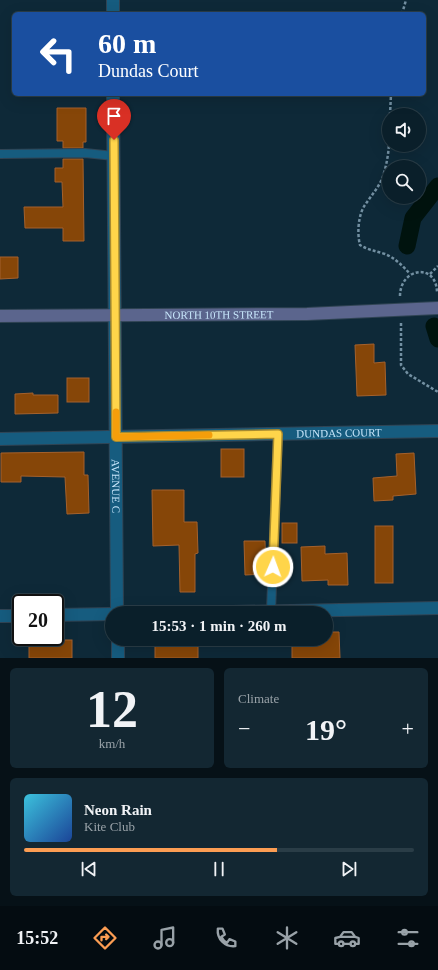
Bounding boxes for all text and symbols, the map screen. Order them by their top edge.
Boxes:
icon: left [32,28,84,80]
text: 60 m [98,28,156,59]
text: Dundas Court [98,61,199,81]
pin [97,99,131,140]
icon: arrive [103,105,125,127]
map controls [382,108,426,204]
button: sound [382,108,426,152]
button: search [382,160,426,204]
street label: NORTH 10TH STREET [165,308,274,321]
street label: DUNDAS COURT [296,426,382,440]
street label: AVENUE C [110,459,122,513]
position arrow [252,546,294,588]
speed limit sign: 20 [12,594,64,646]
text: 15:53 · 1 min · 260 m [152,618,287,634]
text: 12 [86,681,138,738]
text: Climate [238,691,279,706]
text: 19° [305,713,347,746]
text: − [238,716,250,741]
text: + [402,716,414,741]
text: km/h [99,736,125,751]
text: Neon Rain [84,802,152,818]
text: Kite Club [84,819,135,834]
icon: previous [78,858,100,880]
icon: pause [208,858,230,880]
icon: next [338,858,360,880]
icon: directions [91,924,119,952]
icon: music [151,924,179,952]
icon: phone [212,924,240,952]
icon: climate [273,924,301,952]
icon: car [333,924,361,952]
icon: filters [394,924,422,952]
text: 15:52 [16,928,58,948]

